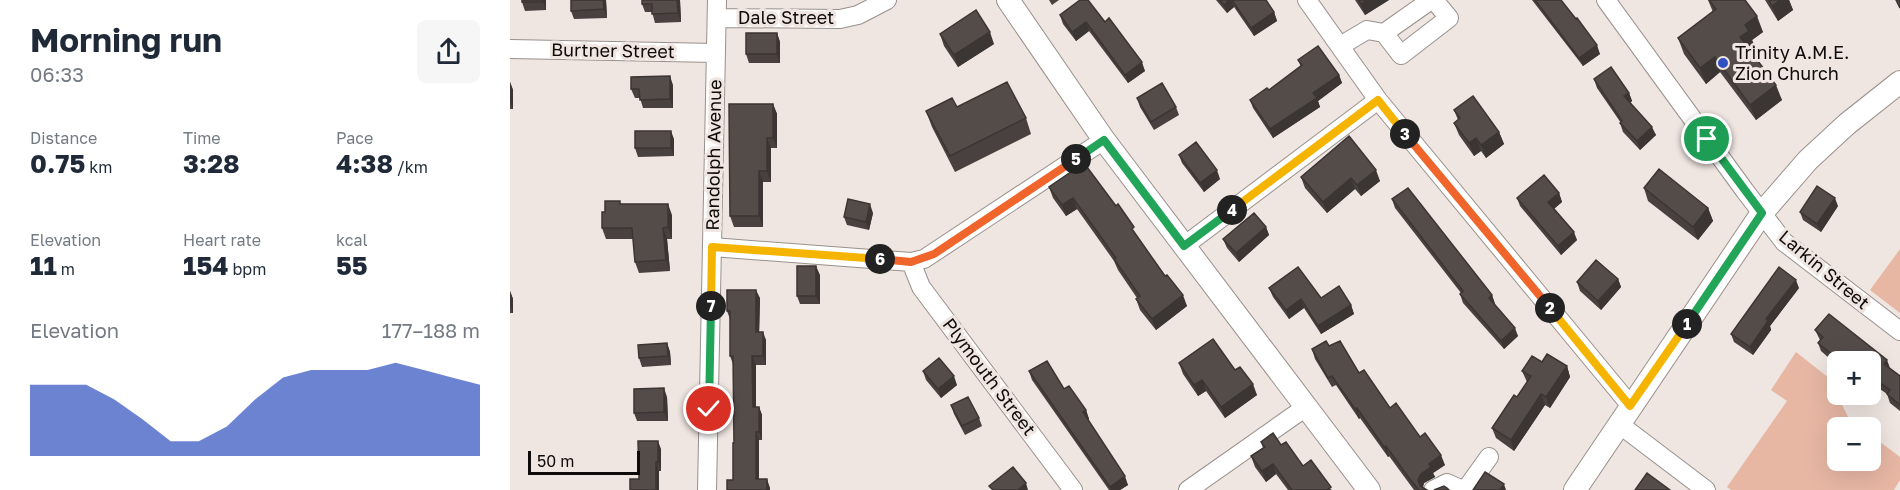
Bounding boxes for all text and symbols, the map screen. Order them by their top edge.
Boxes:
street label: Dale Street [738,6,834,28]
text: Morning run [30,20,222,59]
button: share [417,20,480,83]
street label: Burtner Street [551,38,675,62]
place label: Trinity A.M.E. Zion Church [1735,41,1849,84]
marker: Trinity A.M.E. Zion Church [1716,56,1730,70]
text: 06:33 [30,62,84,86]
street label: Randolph Avenue [701,79,725,231]
pin [1681,113,1732,164]
pin: 3 [1390,119,1420,149]
icon: arrive [1690,122,1723,155]
text: 3 [1400,124,1410,144]
text: Distance [30,128,97,148]
text: Time [183,128,221,148]
text: Pace [336,128,373,148]
pin: 5 [1061,144,1091,174]
text: 0.75 [30,148,85,179]
text: 3:28 [183,148,240,179]
text: 4:38 [336,148,393,179]
text: 5 [1071,149,1081,169]
text: km [85,157,112,177]
text: /km [393,157,428,177]
pin: 4 [1217,195,1247,225]
text: 4 [1227,200,1237,220]
street label: Larkin Street [1775,225,1874,313]
text: Elevation [30,230,101,250]
text: Heart rate [183,230,261,250]
text: kcal [336,230,368,250]
pin: 6 [865,244,895,274]
text: 6 [875,249,885,269]
text: 11 [30,250,57,281]
text: 154 [183,250,229,281]
text: 55 [336,250,368,281]
text: m [57,259,75,279]
text: bpm [229,259,266,279]
pin: 7 [696,291,726,321]
pin: 2 [1535,293,1565,323]
text: 7 [707,296,715,316]
text: 2 [1545,298,1555,318]
pin: 1 [1672,309,1702,339]
street label: Plymouth Street [939,313,1041,439]
text: 1 [1683,314,1691,334]
text: Elevation [30,318,119,342]
text: 177–188 m [382,318,480,342]
map controls [1827,351,1881,471]
button: + [1827,351,1881,405]
pin [683,383,734,434]
icon: check [692,392,725,425]
button: − [1827,417,1881,471]
scale bar [528,448,640,476]
text: 50 m [537,451,574,471]

